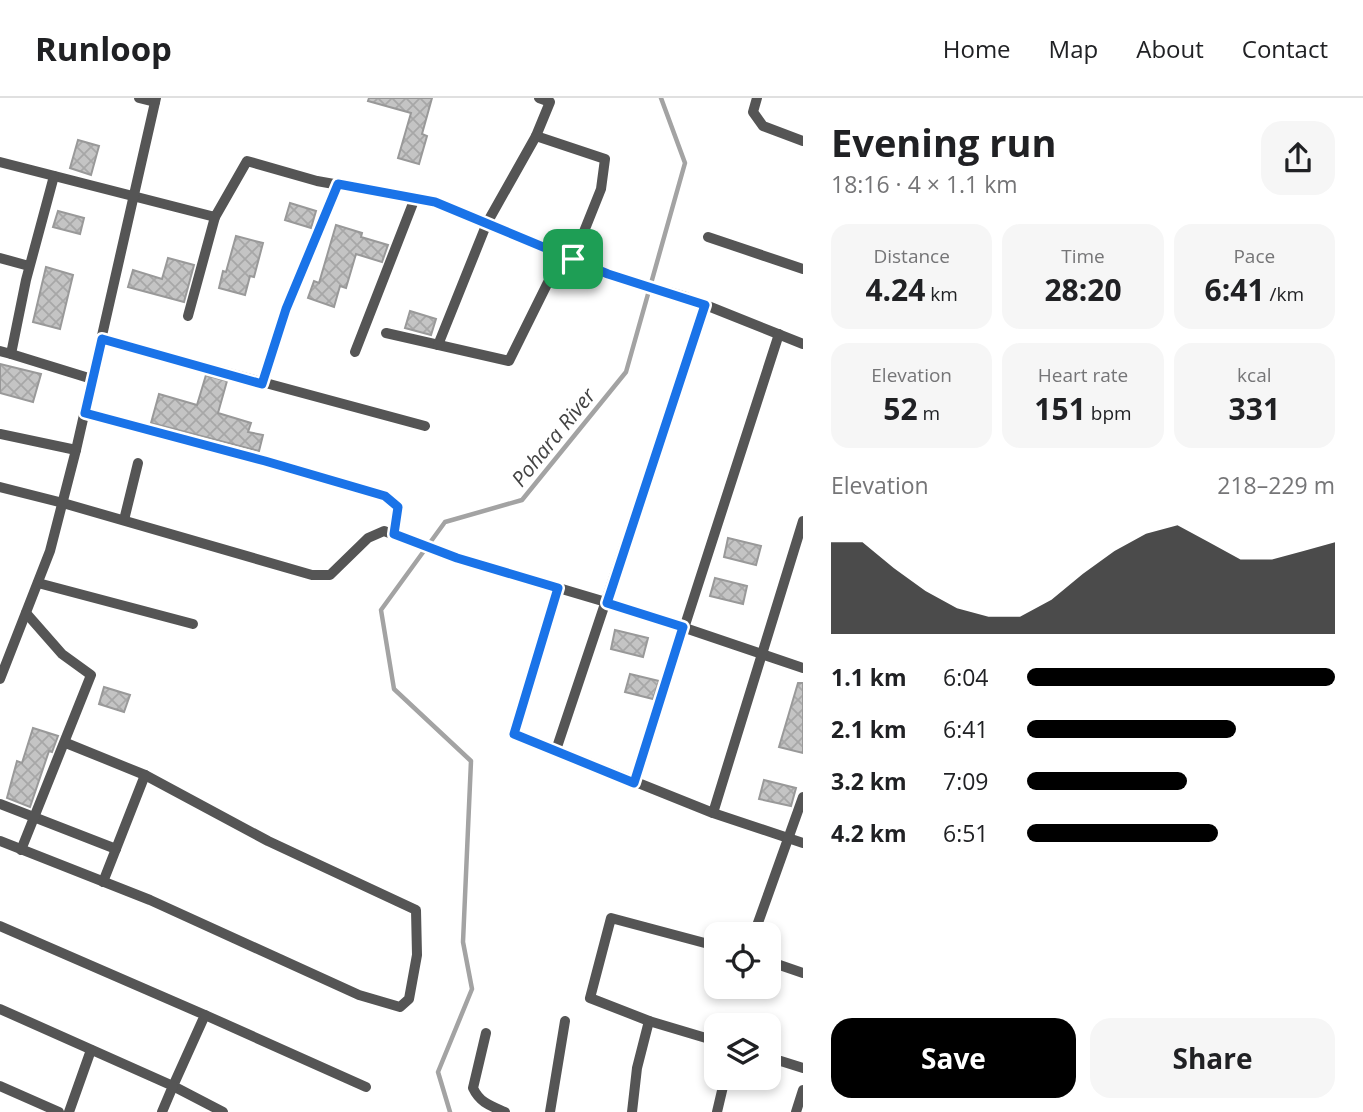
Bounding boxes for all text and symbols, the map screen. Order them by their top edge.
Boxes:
text: Runloop [35,26,172,71]
text: Home [943,32,1011,65]
text: Map [1049,32,1098,65]
text: About [1136,32,1204,65]
text: Contact [1242,32,1328,65]
text: Evening run [831,116,1056,168]
button: share [1261,121,1335,195]
text: 18:16 · 4 × 1.1 km [831,168,1018,200]
pin [543,229,603,289]
icon: arrive [554,240,592,278]
text: Distance [873,243,950,269]
text: Time [1061,243,1105,269]
text: Pace [1233,243,1275,269]
text: 4.24 [865,269,925,310]
text: 28:20 [1044,269,1122,310]
text: 6:41 [1205,269,1265,310]
text: km [925,281,958,307]
text: /km [1265,281,1304,307]
text: Elevation [871,362,952,388]
text: Heart rate [1038,362,1128,388]
text: kcal [1237,362,1272,388]
water label: Pohara River [505,381,602,492]
text: 52 [883,388,918,429]
text: 151 [1034,388,1086,429]
text: 331 [1229,388,1280,429]
text: m [918,400,940,426]
text: bpm [1086,400,1132,426]
text: Elevation [831,469,929,501]
text: 218–229 m [1217,469,1335,501]
text: 1.1 km [831,661,907,693]
text: 6:04 [943,661,989,693]
text: 2.1 km [831,713,907,745]
text: 6:41 [943,713,989,745]
text: 3.2 km [831,765,907,797]
text: 7:09 [943,765,989,797]
text: 4.2 km [831,817,907,849]
text: 6:51 [943,817,989,849]
map controls [704,922,781,1090]
button: locate [704,922,781,999]
button: layers [704,1013,781,1090]
button: Save [831,1018,1076,1098]
button: Share [1090,1018,1335,1098]

